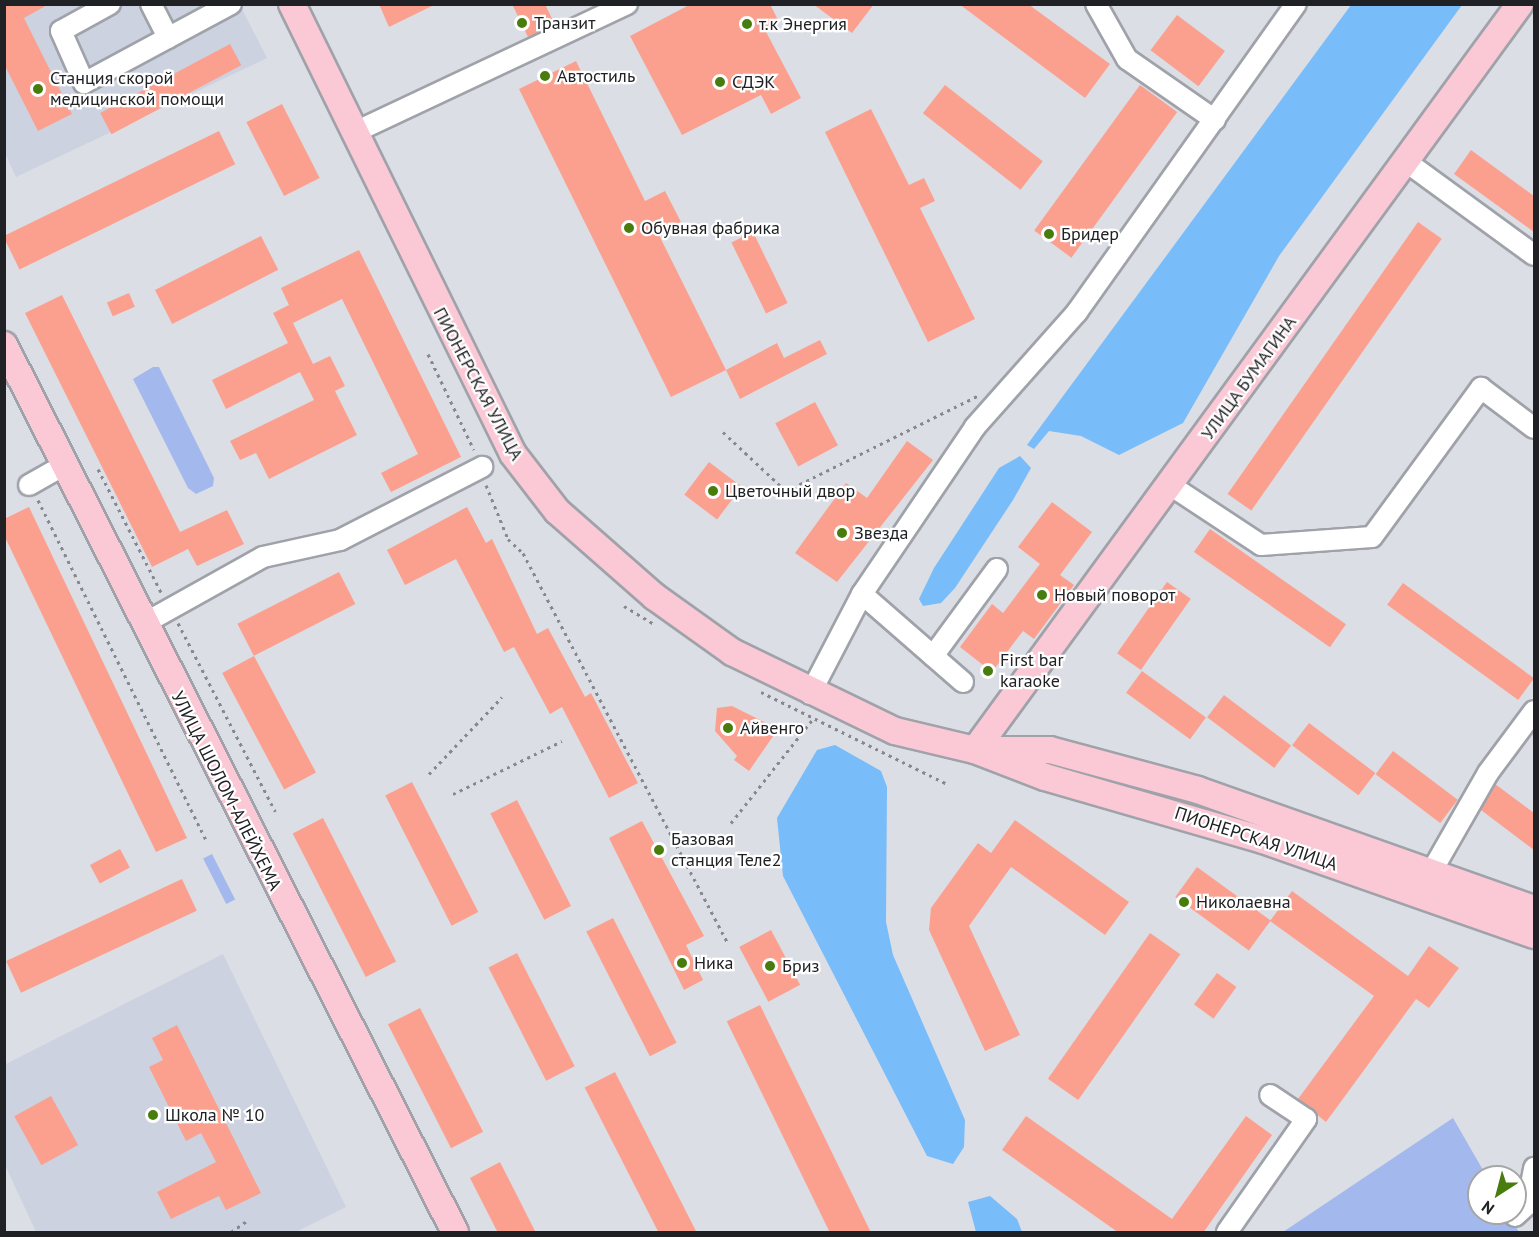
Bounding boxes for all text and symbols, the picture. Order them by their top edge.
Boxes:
place label: Транзит [534,12,595,34]
place label: т.к Энергия [759,13,847,35]
marker: Транзит [515,16,529,30]
marker: т.к Энергия [740,17,754,31]
place label: Автостиль [557,65,635,87]
place label: Станция скорой медицинской помощи [50,68,224,110]
marker: Автостиль [538,69,552,83]
place label: СДЭК [732,71,775,93]
marker: СДЭК [713,75,727,89]
marker: Станция скорой медицинской помощи [31,82,45,96]
place label: Обувная фабрика [641,217,780,239]
marker: Обувная фабрика [622,221,636,235]
place label: Бридер [1061,223,1119,245]
marker: Бридер [1042,227,1056,241]
street label: ПИОНЕРСКАЯ УЛИЦА [428,304,528,464]
street label: УЛИЦА БУМАГИНА [1197,312,1301,444]
place label: Цветочный двор [725,480,855,502]
marker: Цветочный двор [706,484,720,498]
place label: Звезда [854,522,908,544]
marker: Звезда [835,526,849,540]
place label: Новый поворот [1054,584,1175,606]
marker: Новый поворот [1035,588,1049,602]
place label: First bar karaoke [1000,650,1064,692]
marker: First bar karaoke [981,664,995,678]
street label: УЛИЦА ШОЛОМ-АЛЕЙХЕМА [166,688,286,894]
place label: Айвенго [740,717,804,739]
marker: Айвенго [721,721,735,735]
street label: ПИОНЕРСКАЯ УЛИЦА [1172,802,1340,876]
place label: Базовая станция Теле2 [671,829,782,872]
marker: Базовая станция Теле2 [652,843,666,857]
place label: Николаевна [1196,891,1291,913]
marker: Николаевна [1177,895,1191,909]
place label: Ника [694,952,733,974]
place label: Бриз [782,955,819,977]
marker: Ника [675,956,689,970]
marker: Бриз [763,959,777,973]
place label: Школа № 10 [165,1104,264,1126]
marker: Школа № 10 [146,1108,160,1122]
north arrow [1467,1165,1527,1225]
text: N [1477,1197,1498,1219]

